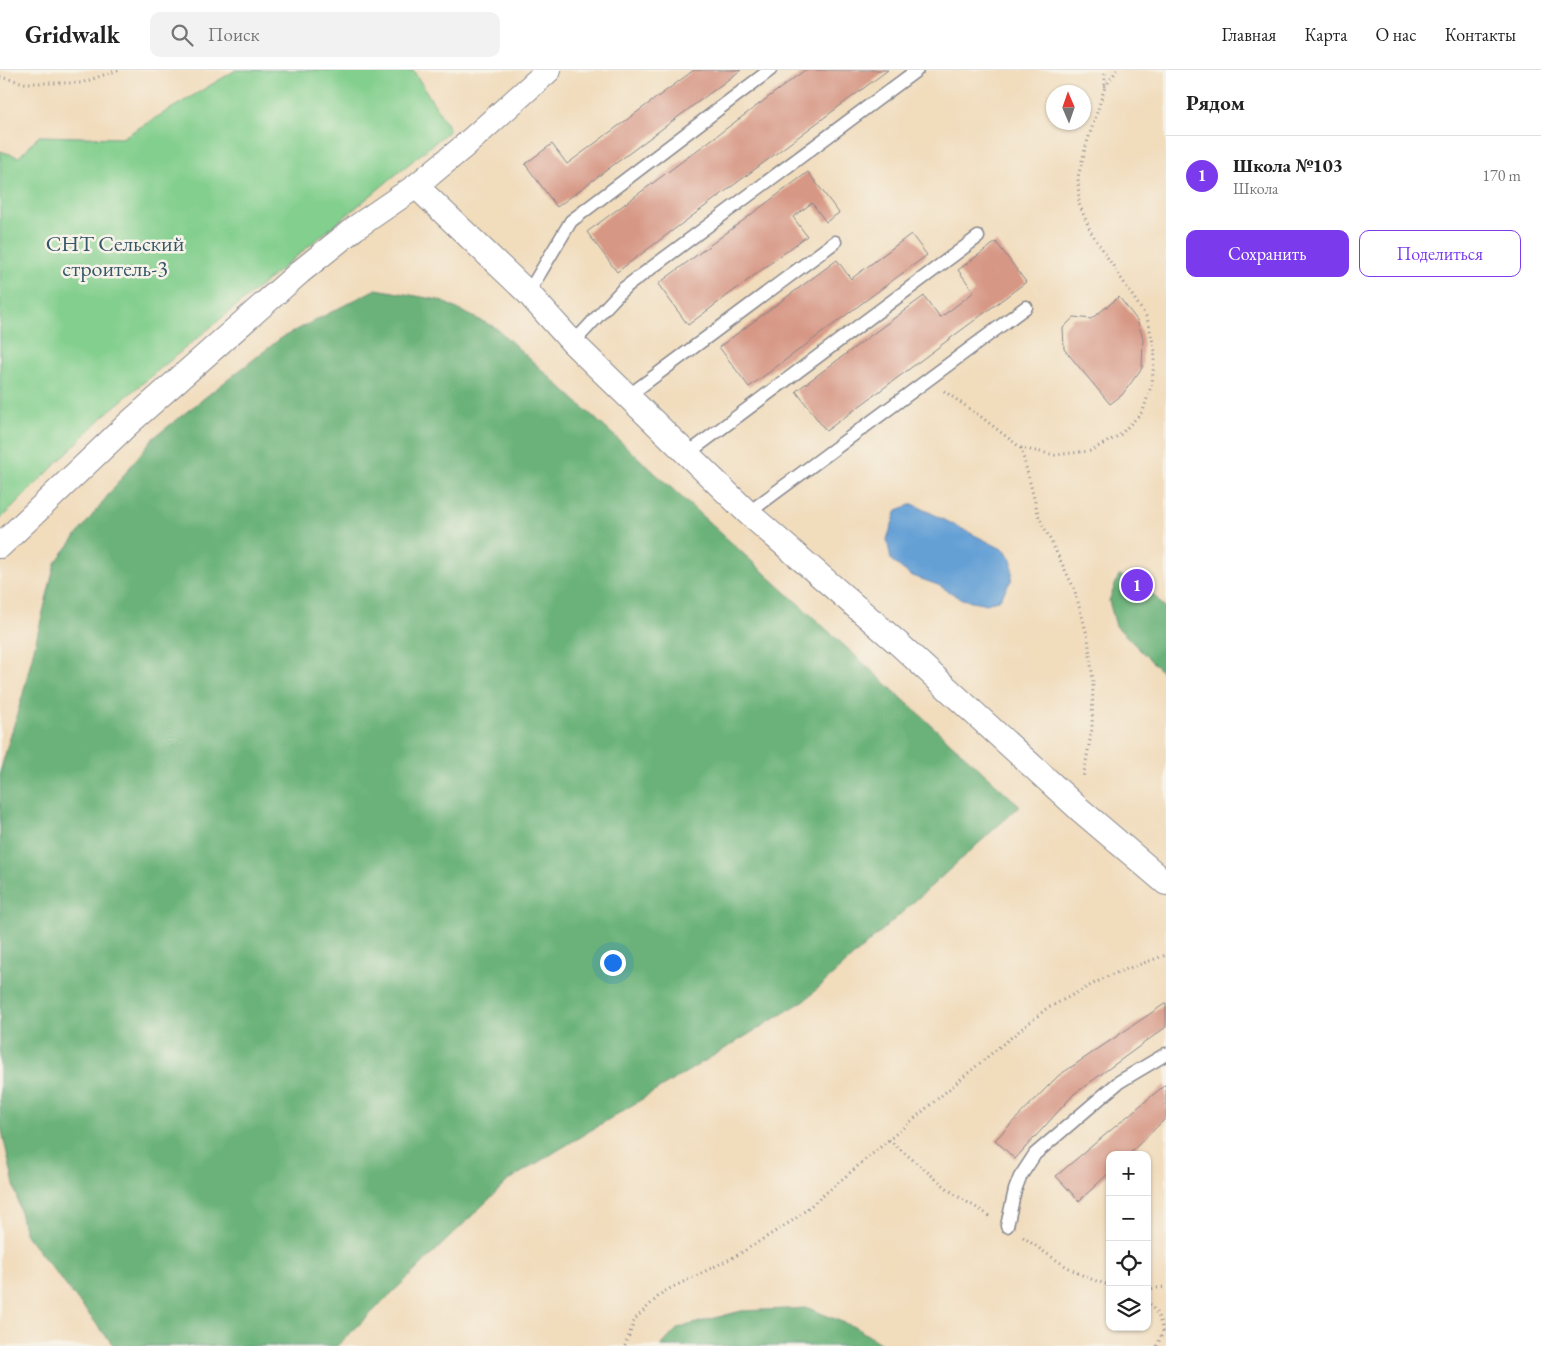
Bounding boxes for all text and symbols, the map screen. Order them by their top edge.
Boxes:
search box [150,12,500,57]
text: Gridwalk [25,19,120,50]
icon: search [168,21,196,49]
text: Поиск [208,22,260,47]
text: Главная [1222,23,1276,46]
text: Карта [1304,23,1347,46]
text: О нас [1375,23,1417,46]
text: Контакты [1445,23,1516,46]
north arrow [1046,85,1091,130]
text: Рядом [1186,89,1245,116]
text: Школа №103 [1233,153,1343,178]
text: 1 [1198,165,1206,186]
text: 170 m [1482,165,1521,186]
text: Школа [1233,178,1278,199]
park label: СНТ Сельский строитель-3 [46,229,185,283]
button: Сохранить [1186,230,1349,277]
button: Поделиться [1359,230,1521,277]
pin: 1 [1121,566,1153,604]
your location [600,950,626,976]
map controls [1106,1151,1151,1331]
button: + [1106,1151,1151,1196]
button: − [1106,1196,1151,1241]
button: locate [1106,1241,1151,1286]
button: layers [1106,1286,1151,1331]

